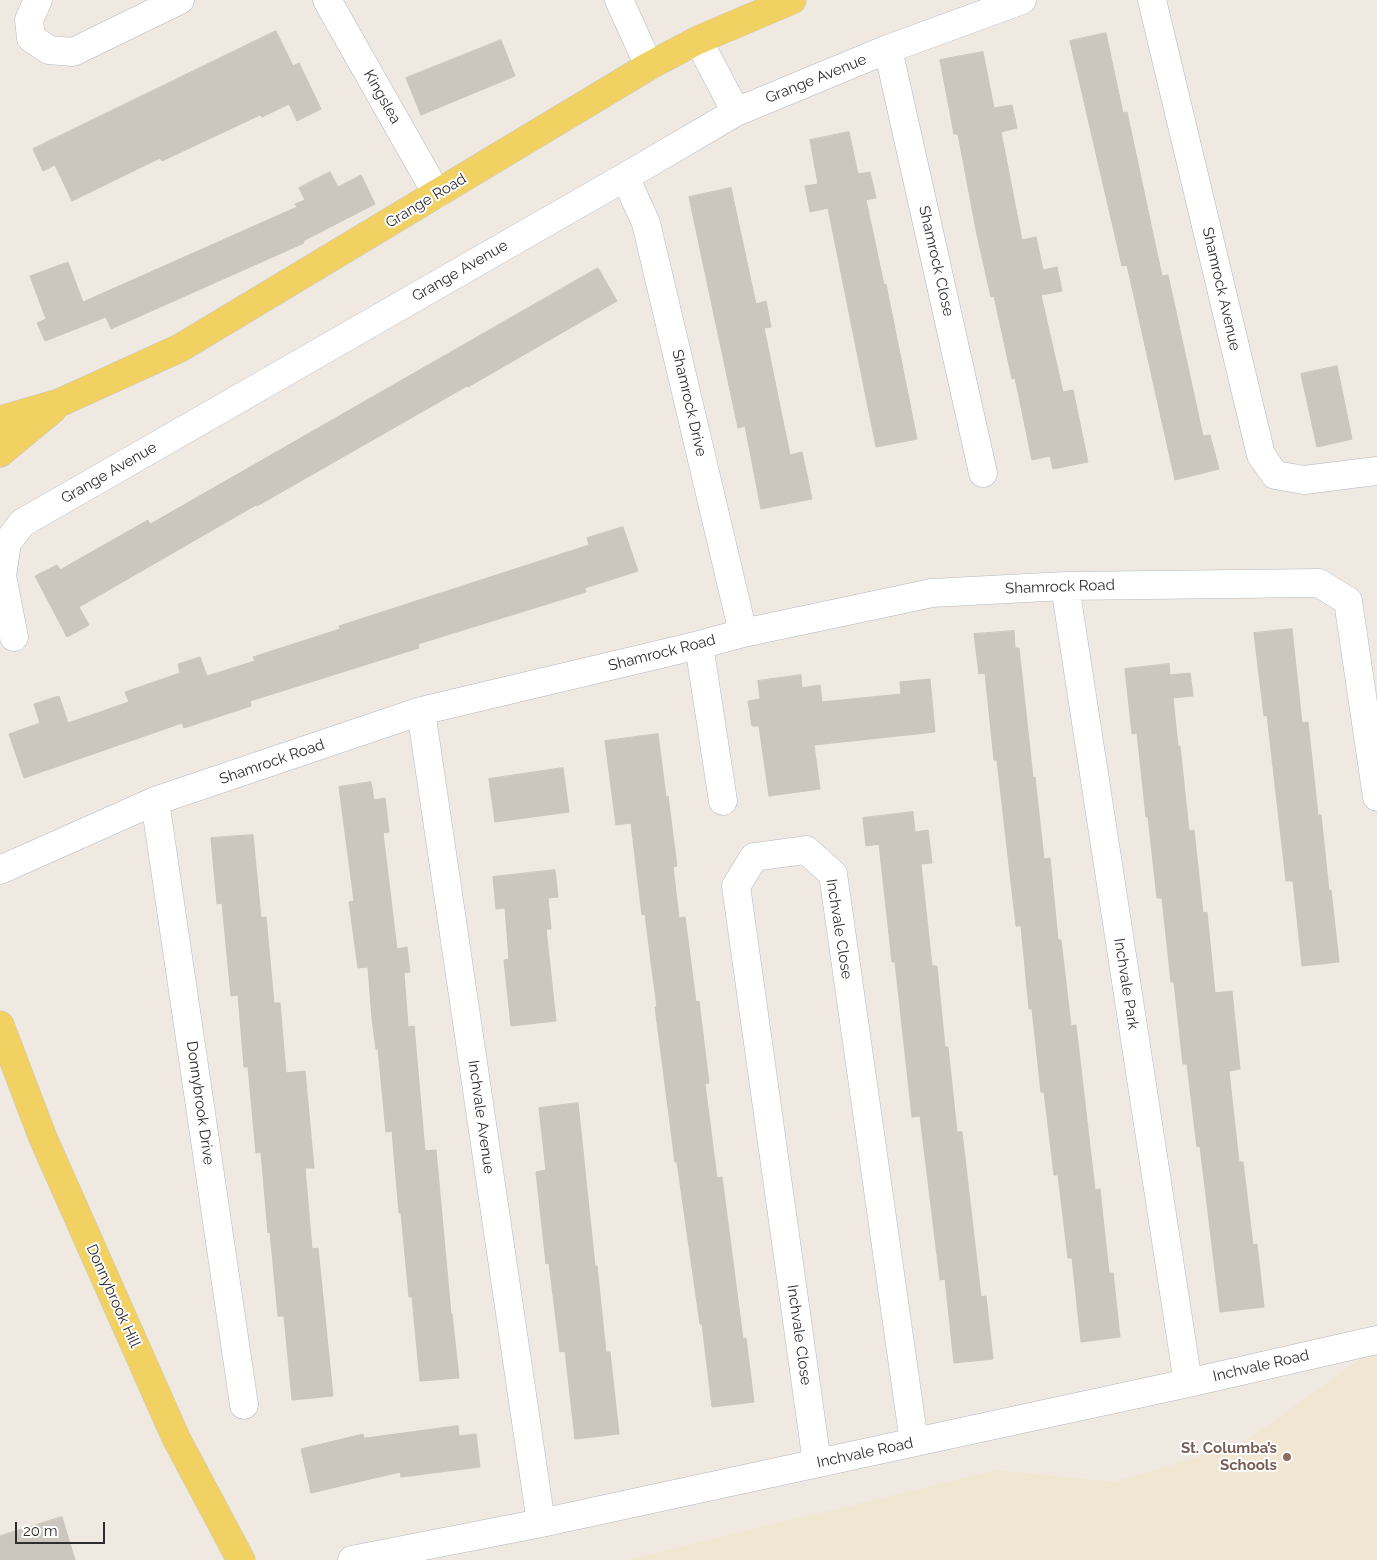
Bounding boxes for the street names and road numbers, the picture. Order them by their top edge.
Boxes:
street label: Grange Avenue [763,51,869,107]
street label: Kingslea [359,67,405,127]
street label: Grange Road [382,170,470,232]
street label: Shamrock Close [915,204,957,318]
street label: Shamrock Avenue [1198,225,1244,353]
street label: Grange Avenue [409,236,511,306]
street label: Shamrock Drive [668,348,710,458]
street label: Grange Avenue [58,438,160,508]
street label: Shamrock Road [1005,576,1115,598]
street label: Shamrock Road [607,631,717,675]
street label: Shamrock Road [217,736,327,788]
street label: Inchvale Close [822,878,856,980]
street label: Inchvale Park [1110,937,1142,1031]
street label: Donnybrook Drive [182,1040,218,1166]
street label: Inchvale Avenue [464,1059,498,1175]
street label: Donnybrook Hill [82,1241,144,1351]
street label: Inchvale Close [783,1284,815,1386]
street label: Inchvale Road [1211,1346,1311,1386]
street label: Inchvale Road [815,1434,915,1472]

